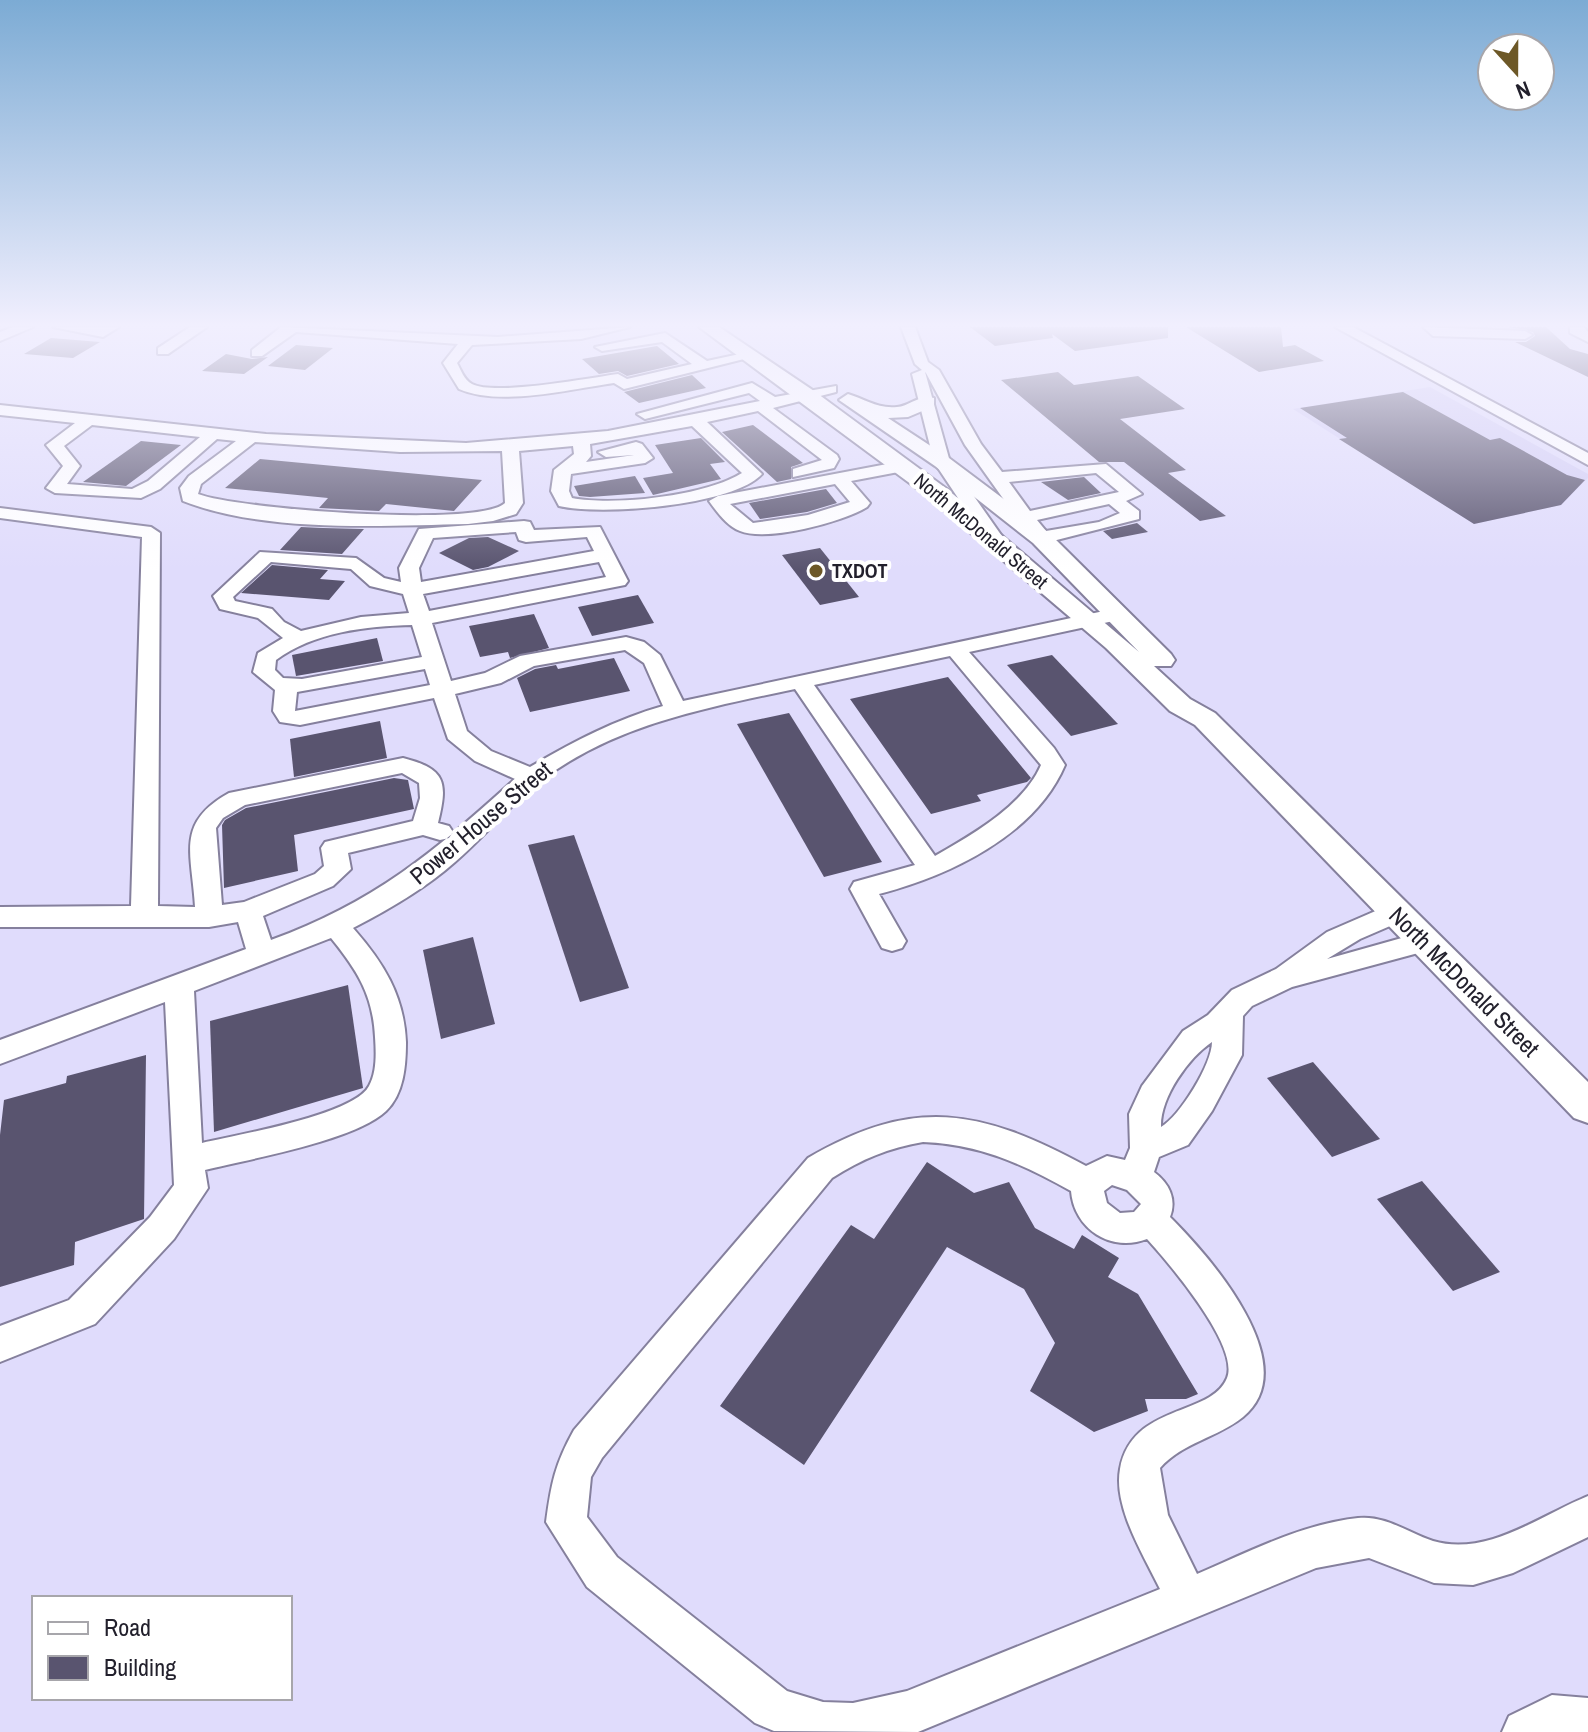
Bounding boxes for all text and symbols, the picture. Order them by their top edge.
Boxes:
north arrow [1476,32,1556,112]
text: N [1512,74,1535,107]
street label: North McDonald Street [909,467,1054,595]
place label: TXDOT [832,557,888,584]
marker: TXDOT [807,562,825,580]
street label: Power House Street [403,753,558,891]
street label: North McDonald Street [1383,899,1547,1064]
legend [32,1596,292,1700]
text: Road [104,1611,151,1643]
text: Building [104,1651,176,1683]

